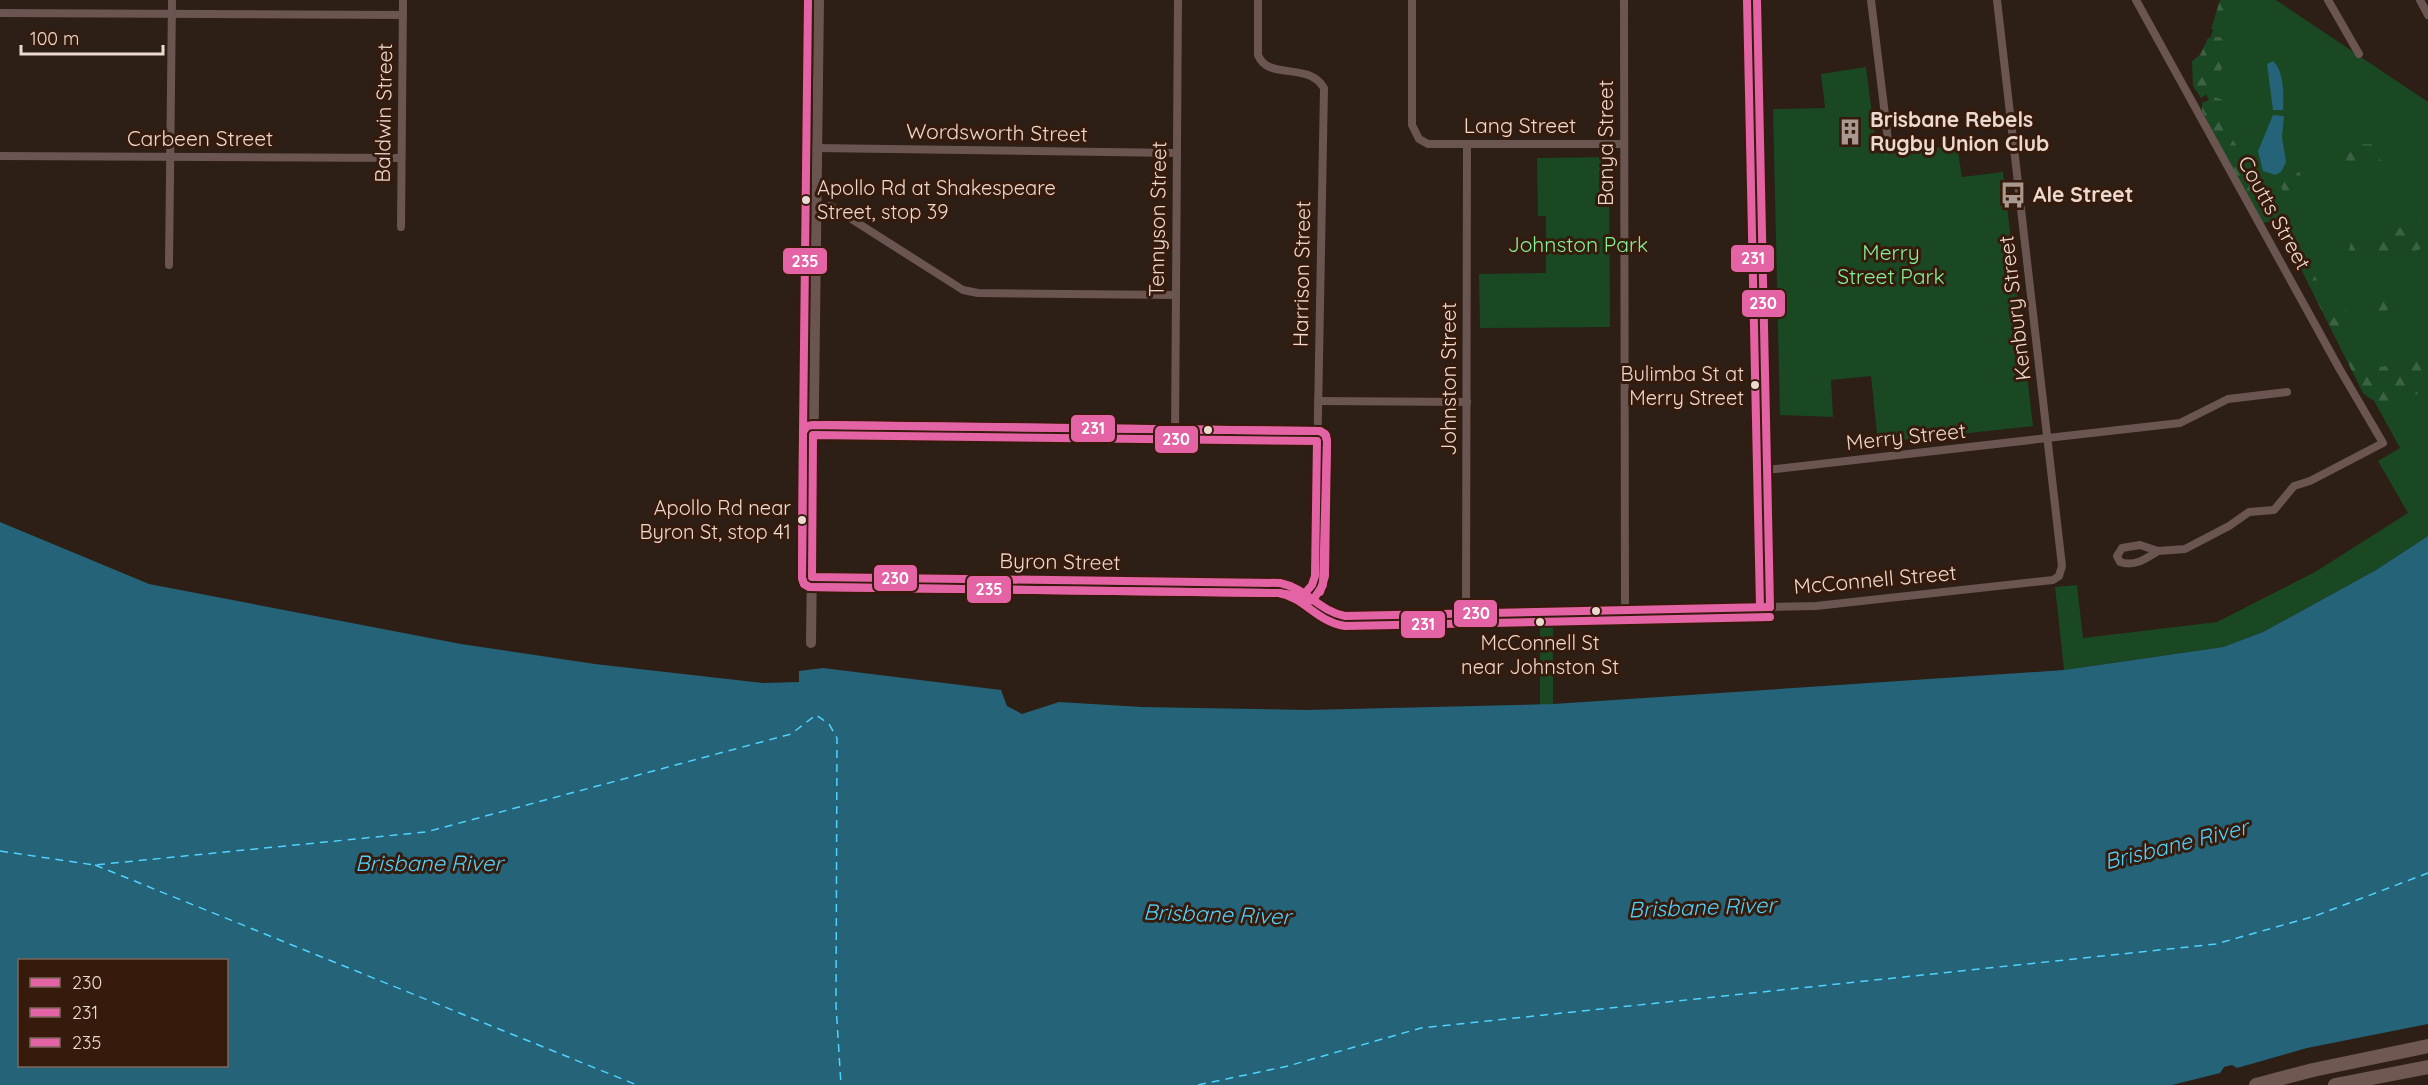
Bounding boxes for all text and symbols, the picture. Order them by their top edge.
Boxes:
scale bar [21,18,164,56]
text: 100 m [30,27,79,50]
street label: Baldwin Street [369,43,397,183]
street label: Banya Street [1592,80,1618,206]
place label: Brisbane Rebels Rugby Union Club [1870,106,2049,156]
street label: Lang Street [1464,112,1576,138]
street label: Wordsworth Street [906,117,1088,147]
building icon: Brisbane Rebels Rugby Union Club [1835,117,1865,147]
street label: Carbeen Street [127,125,273,151]
street label: Tennyson Street [1143,141,1171,297]
street label: Coutts Street [2233,151,2317,274]
place label: Apollo Rd at Shakespeare Street, stop 39 [817,175,1056,224]
bus stop icon: Ale Street [1998,180,2028,210]
place label: Ale Street [2033,181,2133,207]
marker: Apollo Rd at Shakespeare Street, stop 39 [800,194,812,206]
street label: Harrison Street [1287,201,1315,347]
park label: Johnston Park [1508,231,1648,257]
street label: Kenbury Street [1992,234,2036,382]
park label: Merry Street Park [1837,239,1945,289]
line badge: 231 [1730,244,1775,273]
line badge: 235 [782,247,828,275]
text: 231 [1741,248,1765,268]
text: 235 [792,251,818,271]
line badge: 230 [1741,289,1786,318]
text: 230 [1749,293,1777,313]
street label: Johnston Street [1435,302,1461,456]
place label: Bulimba St at Merry Street [1620,361,1744,410]
marker: Bulimba St at Merry Street [1749,379,1761,391]
line badge: 231 [1070,414,1116,443]
street label: Merry Street [1845,417,1967,455]
text: 231 [1081,418,1105,438]
unlabelled marker [1202,424,1214,436]
line badge: 230 [1154,425,1199,454]
text: 230 [1162,429,1190,449]
place label: Apollo Rd near Byron St, stop 41 [639,495,791,544]
marker: Apollo Rd near Byron St, stop 41 [796,514,808,526]
street label: Byron Street [999,547,1121,575]
street label: McConnell Street [1792,559,1958,599]
line badge: 230 [873,564,918,592]
text: 230 [881,568,909,588]
line badge: 235 [966,575,1012,604]
text: 235 [976,579,1002,599]
line badge: 230 [1453,599,1498,628]
text: 230 [1462,603,1490,623]
unlabelled marker [1590,605,1602,617]
line badge: 231 [1400,610,1446,639]
text: 231 [1411,614,1435,634]
marker: McConnell St near Johnston St [1534,616,1546,628]
place label: McConnell St near Johnston St [1461,630,1619,679]
water label: Brisbane River [2101,812,2253,875]
water label: Brisbane River [355,849,505,877]
water label: Brisbane River [1628,890,1779,924]
water label: Brisbane River [1143,897,1294,931]
legend [18,959,228,1067]
text: 230 [72,971,102,994]
text: 231 [72,1001,98,1024]
text: 235 [72,1031,101,1054]

